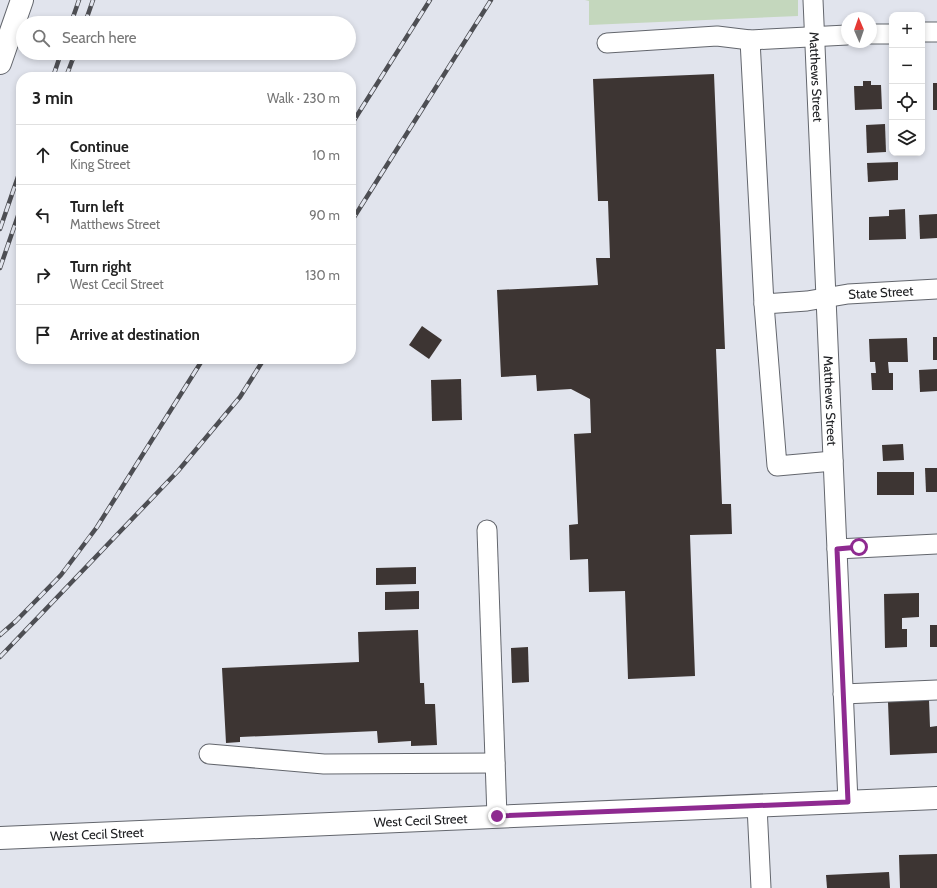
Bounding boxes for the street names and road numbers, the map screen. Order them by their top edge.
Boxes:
street label: Matthews Street [806,31,826,123]
street label: State Street [848,282,915,302]
street label: Matthews Street [821,355,840,447]
street label: West Cecil Street [373,810,468,830]
street label: West Cecil Street [50,824,145,844]

